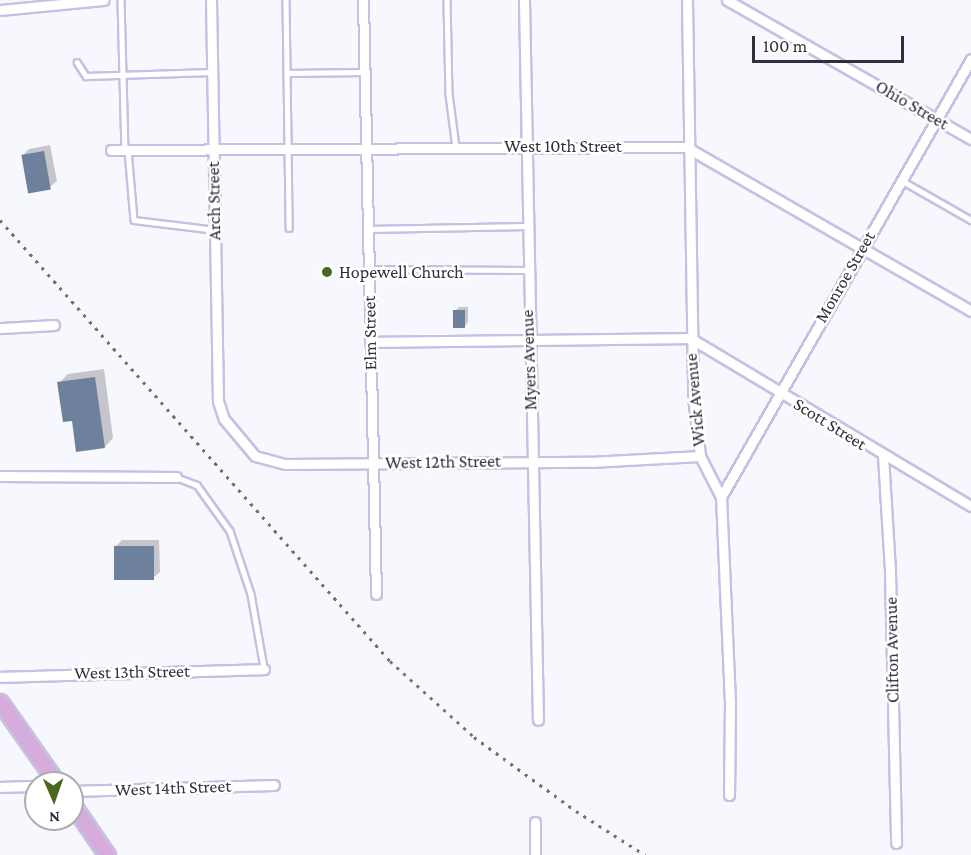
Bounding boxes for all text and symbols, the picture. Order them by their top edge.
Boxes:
scale bar [755,24,906,62]
text: 100 m [763,36,807,56]
street label: Ohio Street [872,75,952,135]
street label: West 10th Street [504,135,622,157]
street label: Arch Street [203,161,225,241]
street label: Monroe Street [810,227,880,327]
place label: Hopewell Church [339,261,464,283]
marker: Hopewell Church [320,265,334,279]
street label: Elm Street [359,296,381,370]
street label: Myers Avenue [516,309,542,411]
street label: Wick Avenue [680,353,710,447]
street label: Scott Street [789,393,871,455]
street label: West 12th Street [385,450,501,474]
street label: Clifton Avenue [880,597,904,703]
street label: West 13th Street [74,660,190,684]
north arrow [24,771,84,831]
street label: West 14th Street [114,775,232,801]
text: N [49,809,60,826]

